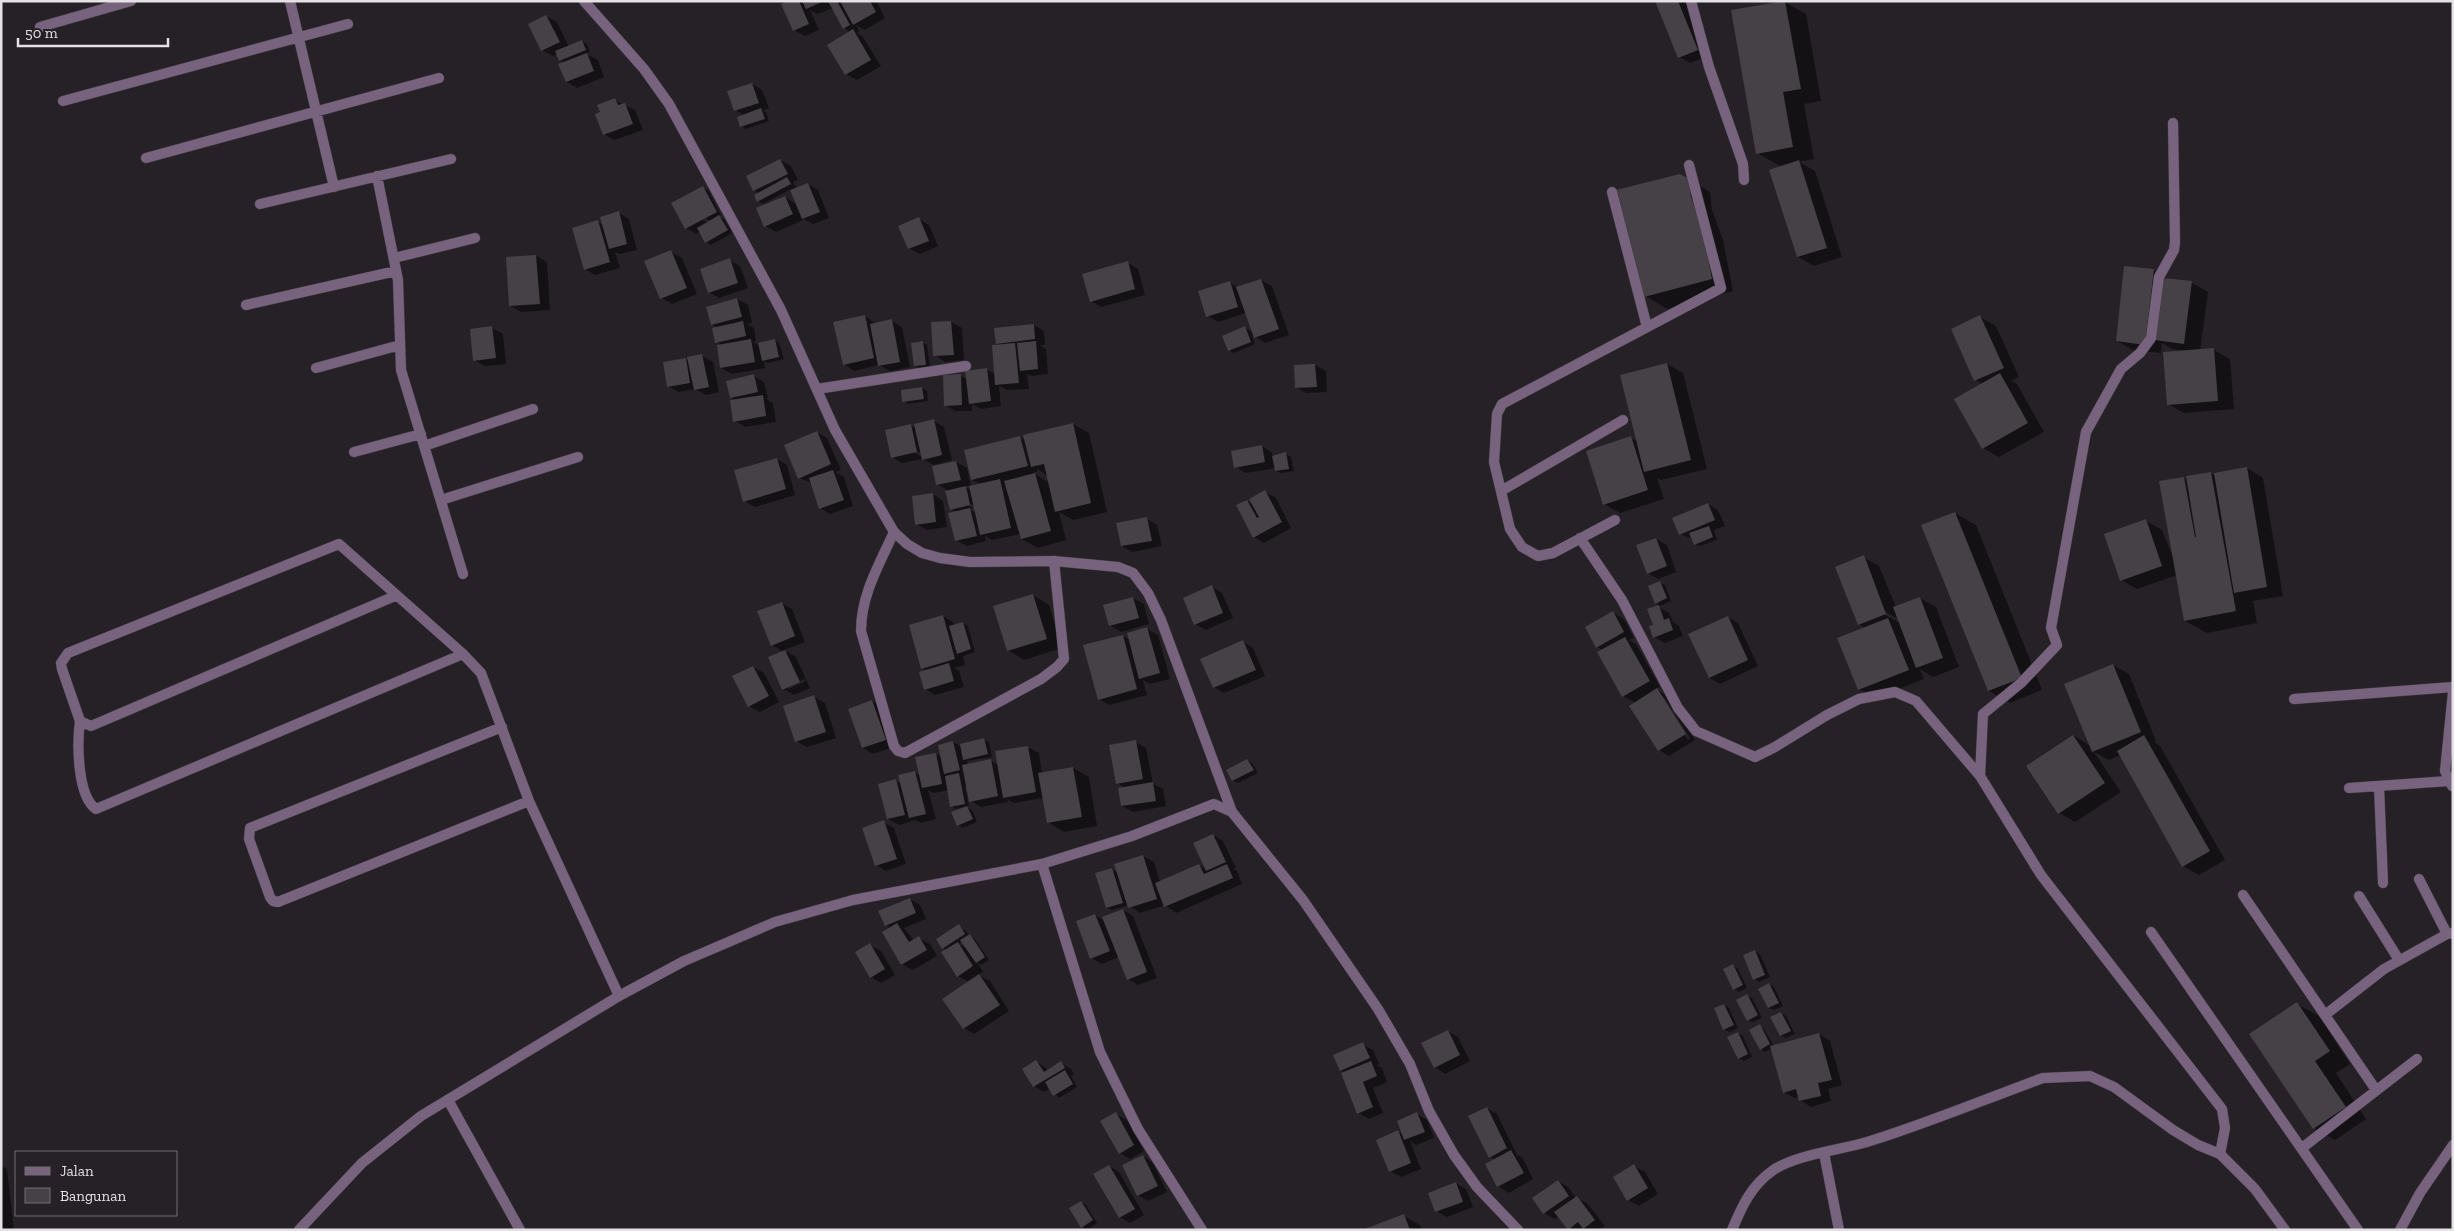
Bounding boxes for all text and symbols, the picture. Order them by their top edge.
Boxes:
scale bar [18,15,168,47]
text: 50 m [25,24,58,42]
legend [15,1151,178,1216]
text: Jalan [60,1162,94,1180]
text: Bangunan [60,1187,126,1205]

